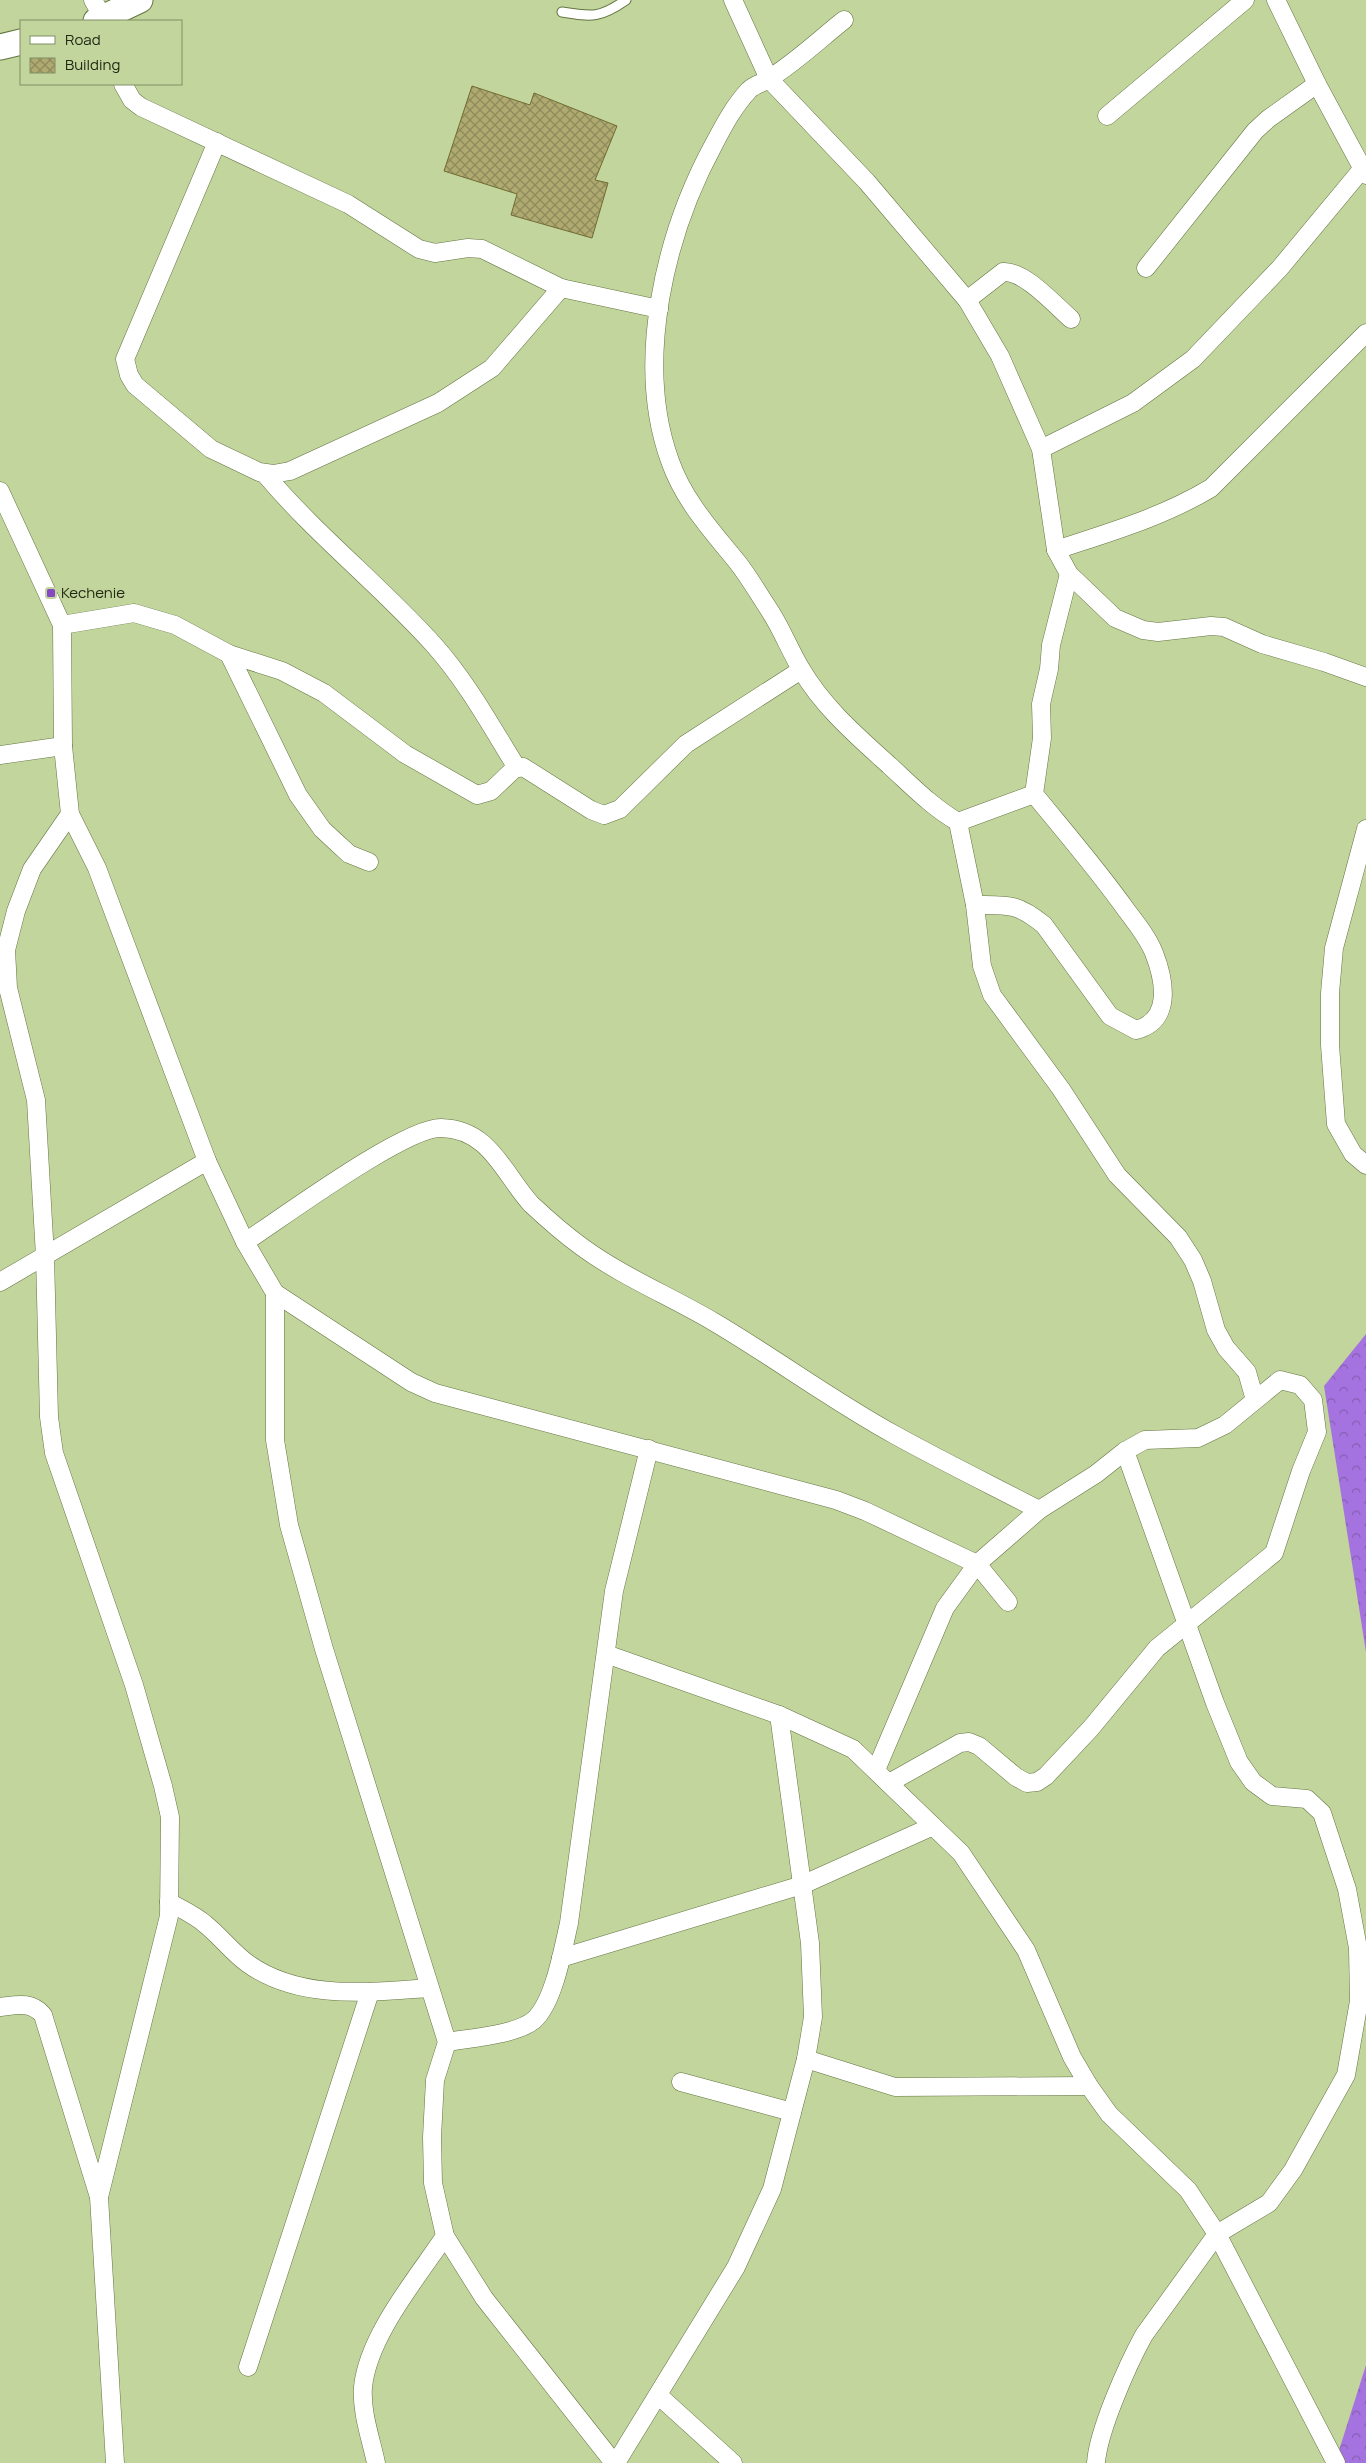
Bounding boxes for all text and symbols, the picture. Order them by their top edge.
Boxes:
legend [20,20,182,85]
text: Road [65,29,101,50]
text: Building [65,54,120,75]
place label: Kechenie [61,582,125,603]
marker: Kechenie [45,587,57,599]

